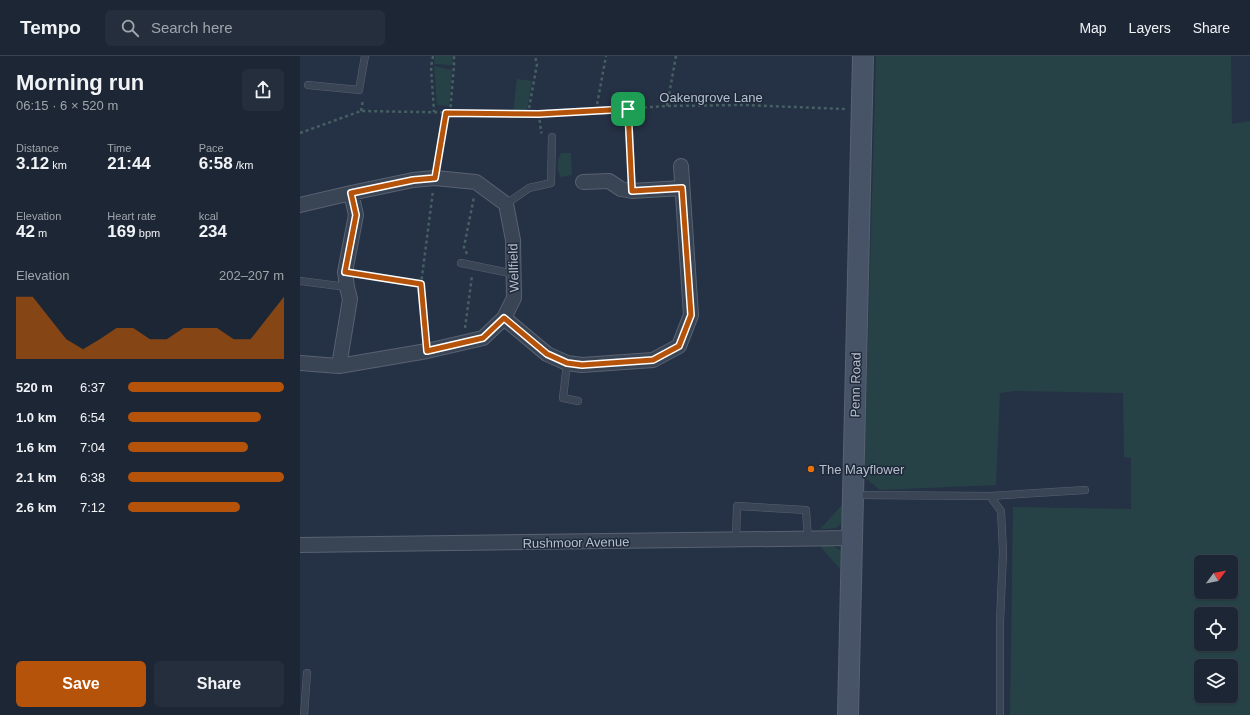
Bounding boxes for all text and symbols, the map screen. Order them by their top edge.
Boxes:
search box [105,10,385,46]
text: Tempo [20,17,81,38]
icon: search [119,17,141,39]
text: Search here [151,19,233,36]
text: Map [1079,20,1107,36]
text: Layers [1129,20,1171,36]
text: Share [1193,20,1230,36]
button: share [242,69,284,111]
text: Morning run [16,70,144,95]
street label: Oakengrove Lane [659,90,763,105]
pin [611,92,645,126]
text: 06:15 · 6 × 520 m [16,98,118,113]
icon: arrive [617,98,639,120]
text: Distance [16,142,59,154]
text: Time [107,142,131,154]
text: Pace [199,142,224,154]
text: 3.12 [16,154,49,173]
text: 21:44 [107,154,151,173]
text: 6:58 [199,154,233,173]
text: km [49,159,67,171]
text: /km [233,159,253,171]
text: Elevation [16,210,61,222]
text: Heart rate [107,210,156,222]
text: kcal [199,210,218,222]
text: 42 [16,222,35,241]
text: 169 [107,222,136,241]
text: 234 [199,222,227,241]
text: m [35,227,47,239]
text: bpm [136,227,160,239]
street label: Wellfield [505,243,522,293]
text: Elevation [16,268,69,283]
text: 202–207 m [219,268,284,283]
street label: Penn Road [847,352,864,418]
text: 520 m [16,380,53,395]
text: 6:37 [80,380,105,395]
text: 1.0 km [16,410,56,425]
text: 6:54 [80,410,105,425]
text: 1.6 km [16,440,56,455]
text: 7:04 [80,440,105,455]
place label: The Mayflower [819,462,905,477]
marker: The Mayflower [806,464,816,474]
text: 2.1 km [16,470,56,485]
text: 6:38 [80,470,105,485]
text: 2.6 km [16,500,56,515]
text: 7:12 [80,500,105,515]
street label: Rushmoor Avenue [523,534,629,551]
north arrow [1194,555,1238,599]
map controls [1194,555,1238,703]
button: locate [1194,607,1238,651]
button: layers [1194,659,1238,703]
button: Save [16,661,146,707]
button: Share [154,661,284,707]

